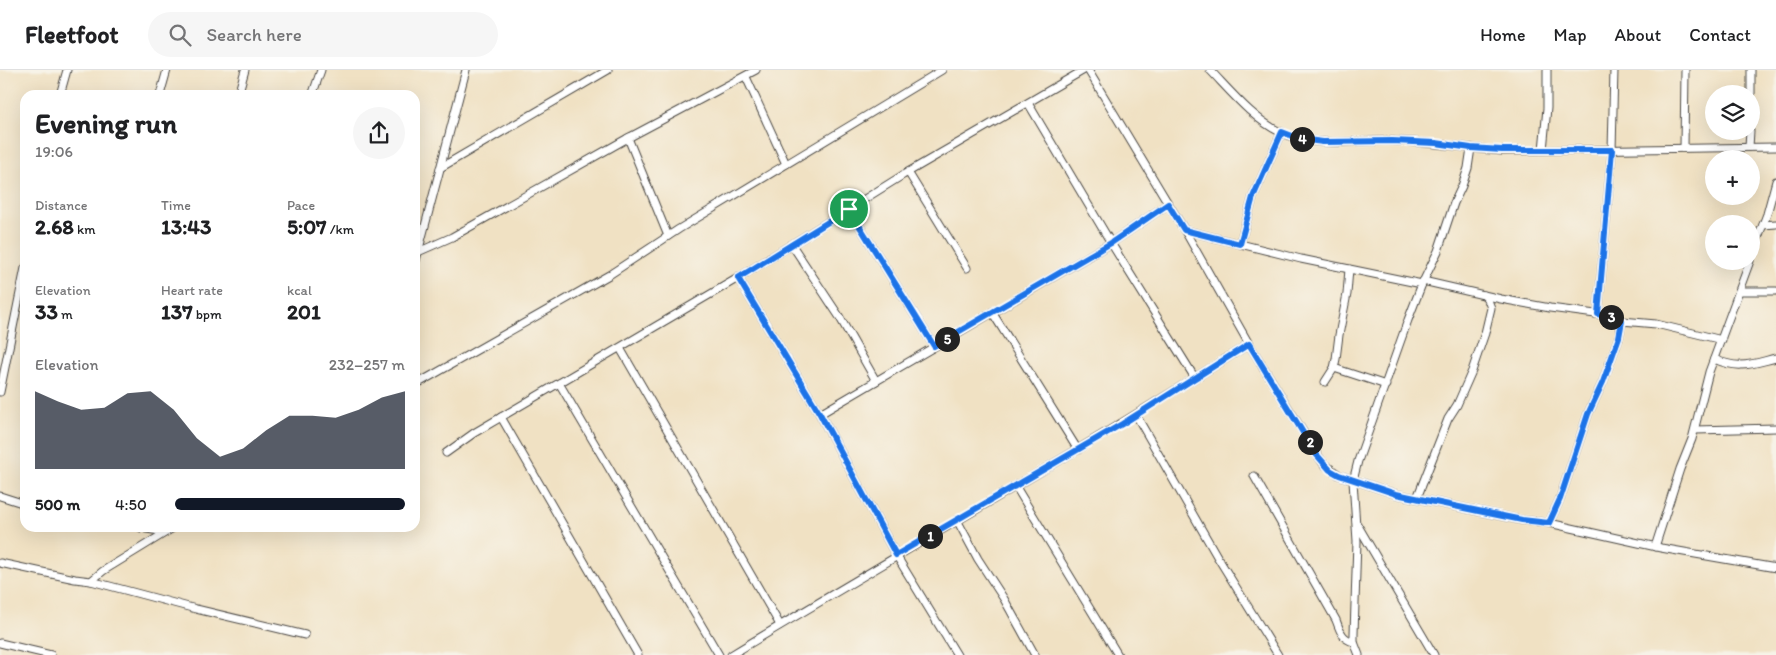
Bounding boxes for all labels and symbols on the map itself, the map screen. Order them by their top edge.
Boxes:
pin: 4 [1290,126,1314,152]
pin [828,188,870,230]
pin: 3 [1598,304,1624,330]
pin: 5 [934,326,960,352]
pin: 2 [1298,430,1322,454]
pin: 1 [918,524,942,548]

